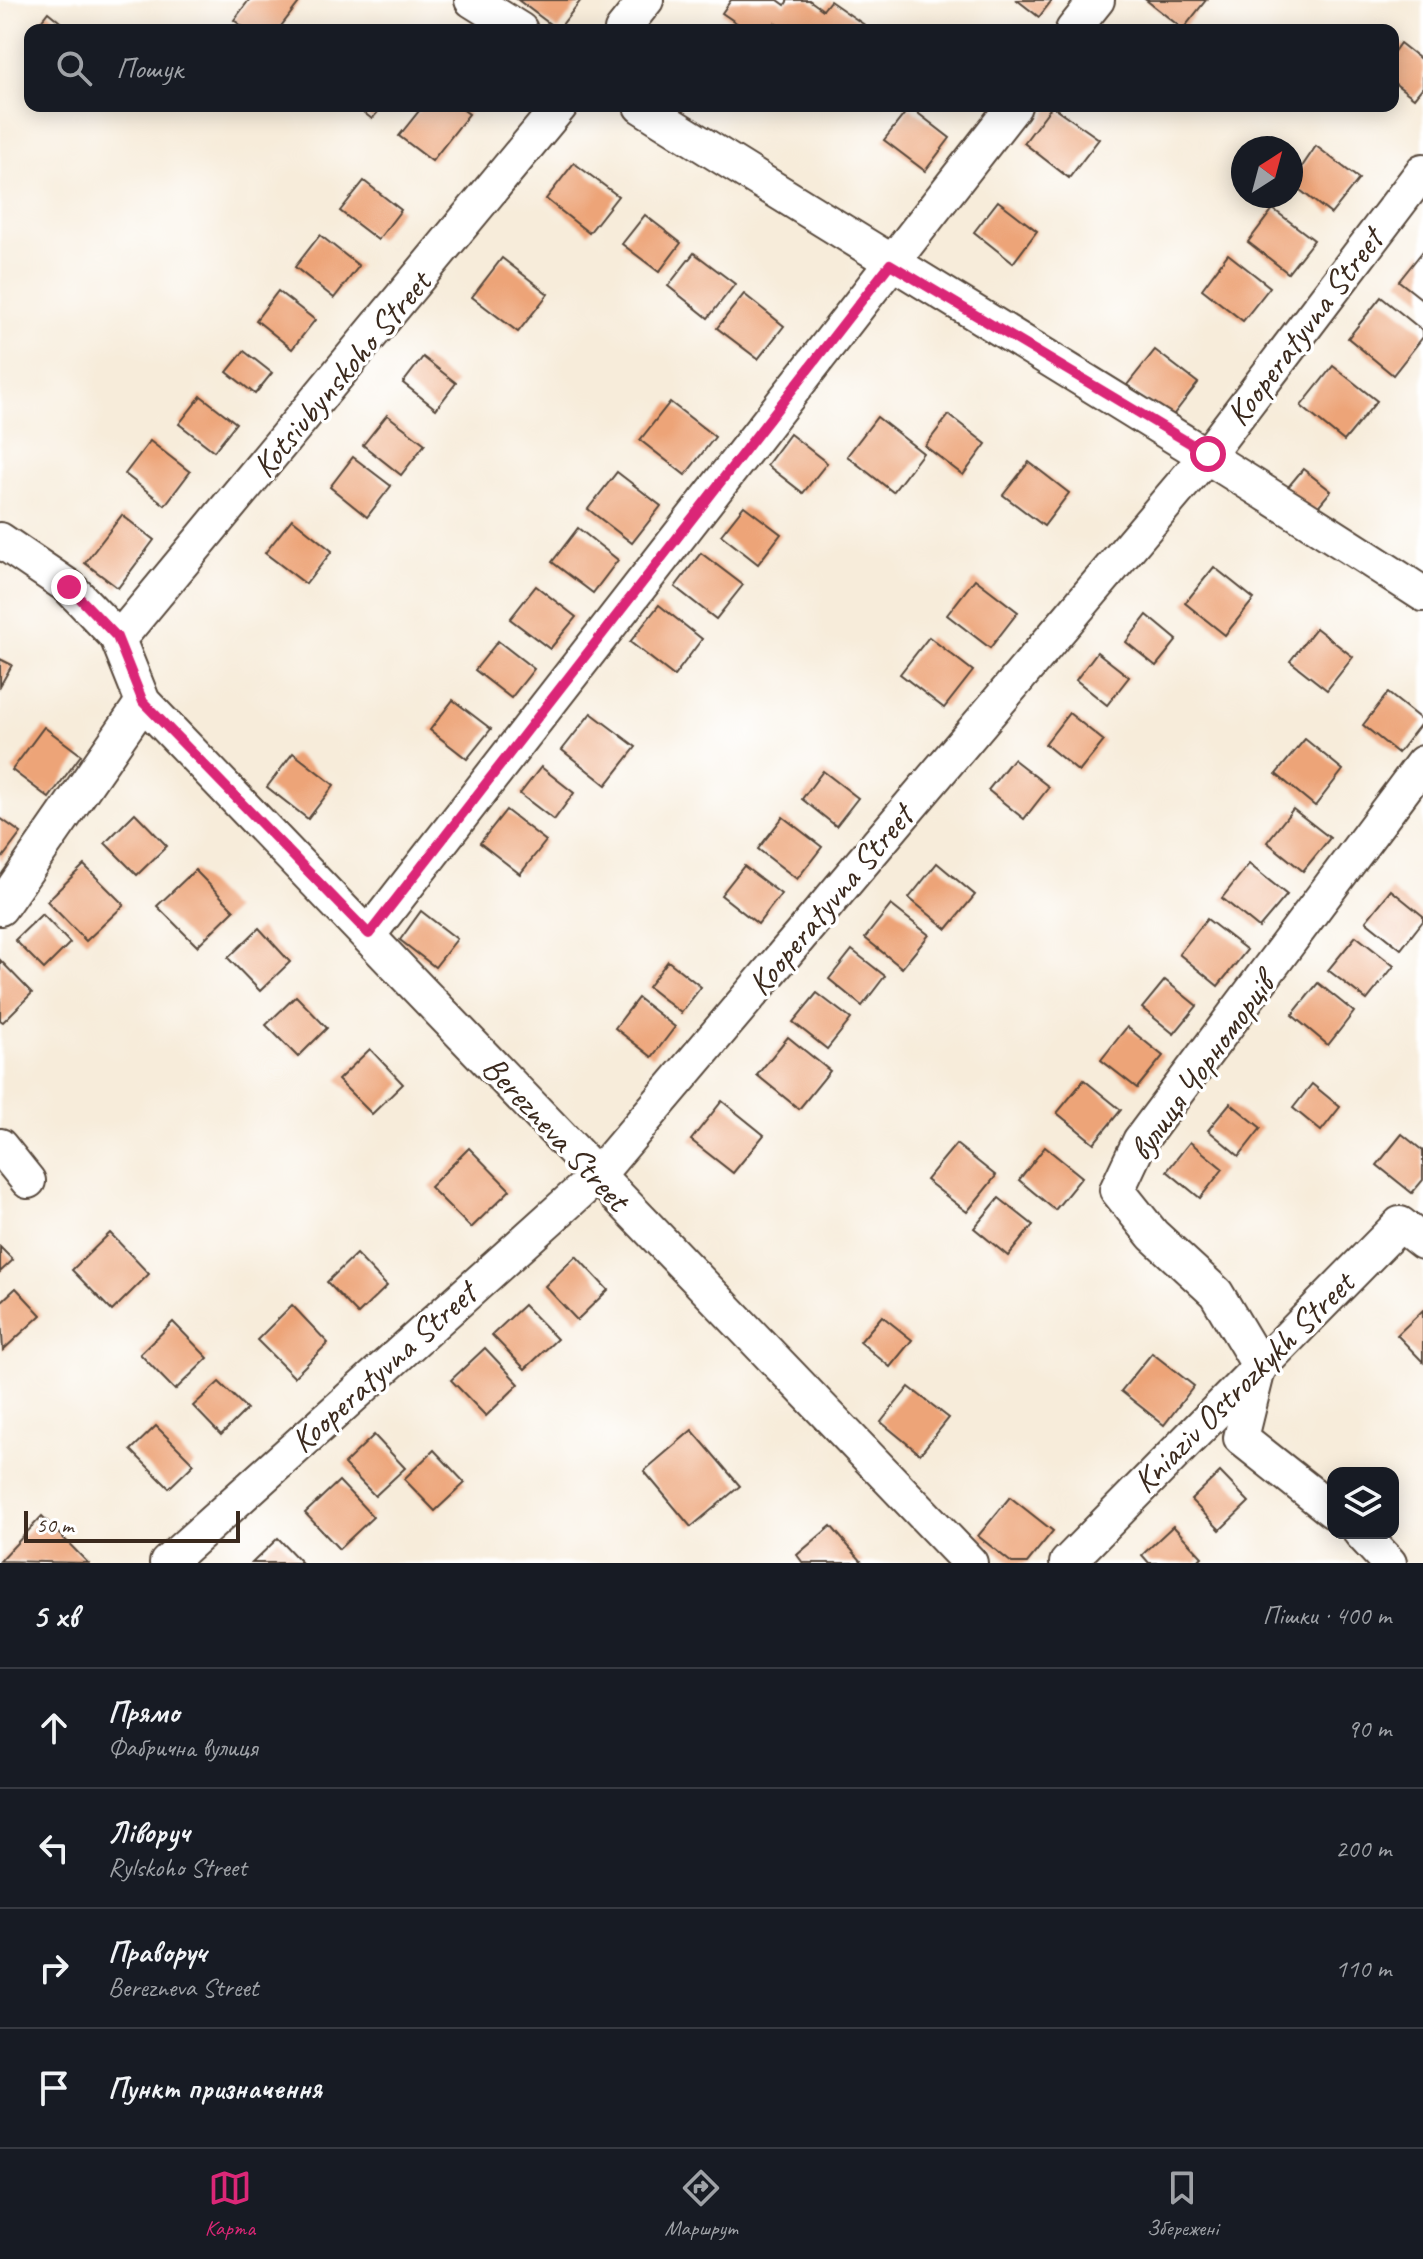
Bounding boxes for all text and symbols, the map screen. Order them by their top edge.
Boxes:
search box [24,24,1399,112]
icon: search [52,46,96,90]
text: Пошук [116,49,183,87]
north arrow [1231,136,1303,208]
street label: Kooperatyvna Street [1216,216,1395,434]
street label: Kotsiubynskoho Street [242,259,442,486]
route start [1190,436,1226,472]
route end [51,569,87,605]
street label: Kooperatyvna Street [738,792,925,1004]
street label: вулиця Чорноморців [1119,959,1288,1169]
street label: Berezneva Street [473,1046,641,1222]
street label: Kniaziv Ostrozkykh Street [1123,1260,1365,1502]
street label: Kooperatyvna Street [281,1269,488,1462]
map controls [1327,1467,1399,1539]
button: layers [1327,1467,1399,1539]
scale bar [24,1507,240,1543]
text: 50 m [36,1511,73,1539]
text: 5 хв [32,1594,78,1637]
text: Пішки · 400 m [1263,1599,1391,1632]
text: Прямо [108,1693,179,1731]
icon: ahead [32,1706,76,1750]
text: 90 m [1347,1712,1391,1745]
text: Фабрична вулиця [108,1731,258,1764]
text: Ліворуч [108,1813,189,1851]
icon: left [32,1826,76,1870]
text: 200 m [1335,1832,1391,1865]
text: Rylskoho Street [108,1851,247,1884]
text: Праворуч [108,1933,206,1971]
icon: right [32,1946,76,1990]
text: 110 m [1335,1952,1391,1985]
text: Berezneva Street [108,1971,258,2004]
icon: arrive [32,2066,76,2110]
text: Пункт призначення [108,2069,322,2107]
tab: Карта [205,2166,255,2242]
tab: Маршрут [665,2166,737,2242]
tab: Збережені [1147,2166,1218,2242]

